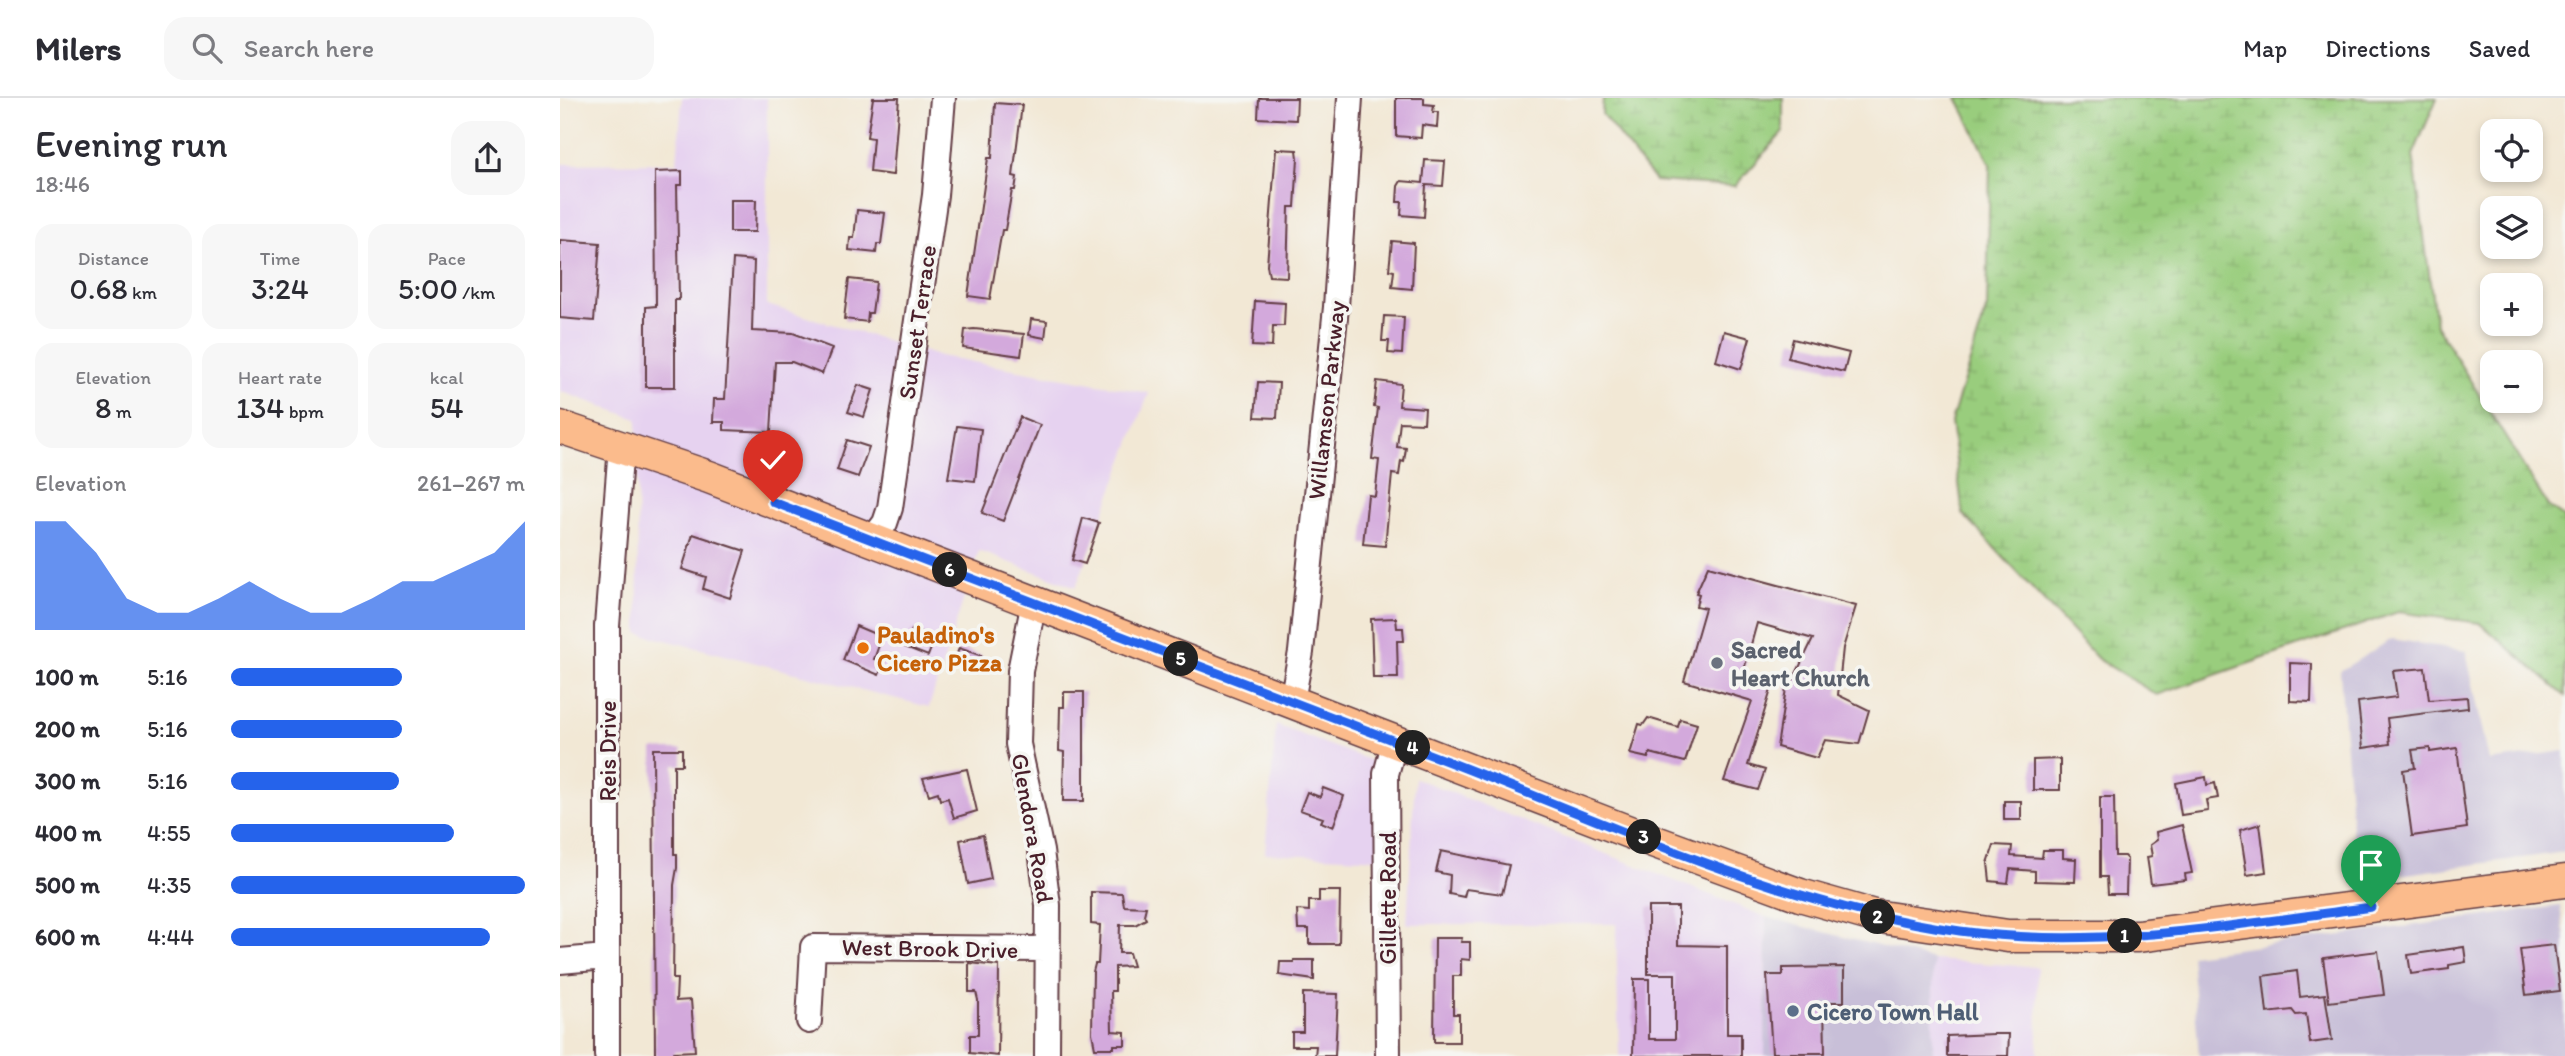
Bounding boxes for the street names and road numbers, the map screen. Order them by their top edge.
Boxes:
street label: Sunset Terrace [892,243,942,401]
street label: Willamson Parkway [1301,298,1351,501]
street label: Reis Drive [593,701,622,801]
street label: Glendora Road [1006,751,1060,905]
street label: Gillette Road [1373,831,1402,965]
street label: West Brook Drive [841,932,1019,964]

